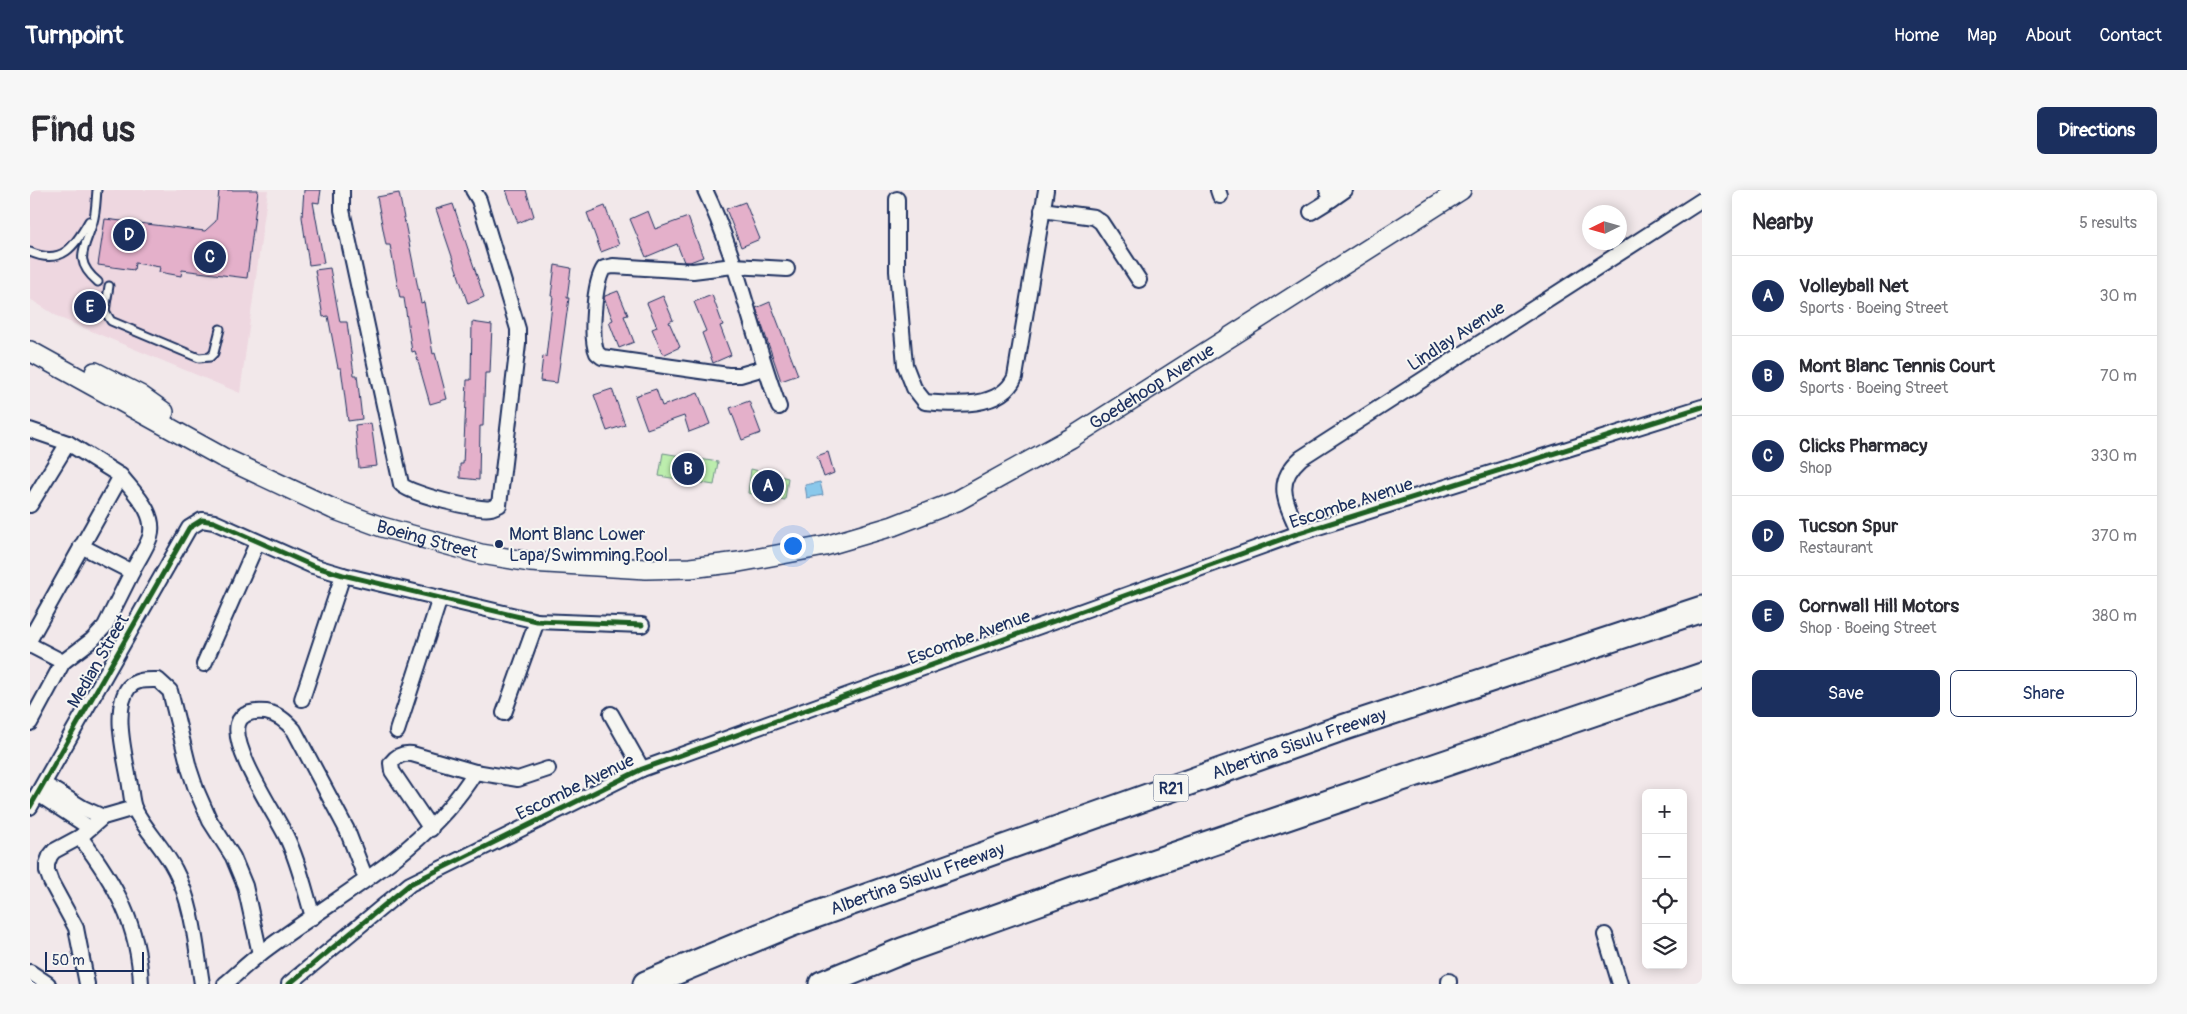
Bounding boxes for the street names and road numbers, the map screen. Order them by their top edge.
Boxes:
street label: Lindlay Avenue [1403,296,1510,377]
street label: Goedehoop Avenue [1085,339,1219,435]
street label: Escombe Avenue [1286,473,1416,534]
street label: Boeing Street [374,515,481,565]
street label: Escombe Avenue [905,605,1034,670]
street label: Median Street [62,610,135,712]
street label: Albertina Sisulu Freeway [1209,703,1390,785]
street label: Escombe Avenue [512,749,638,826]
road number: R21 [1154,774,1188,802]
street label: Albertina Sisulu Freeway [827,838,1008,921]

